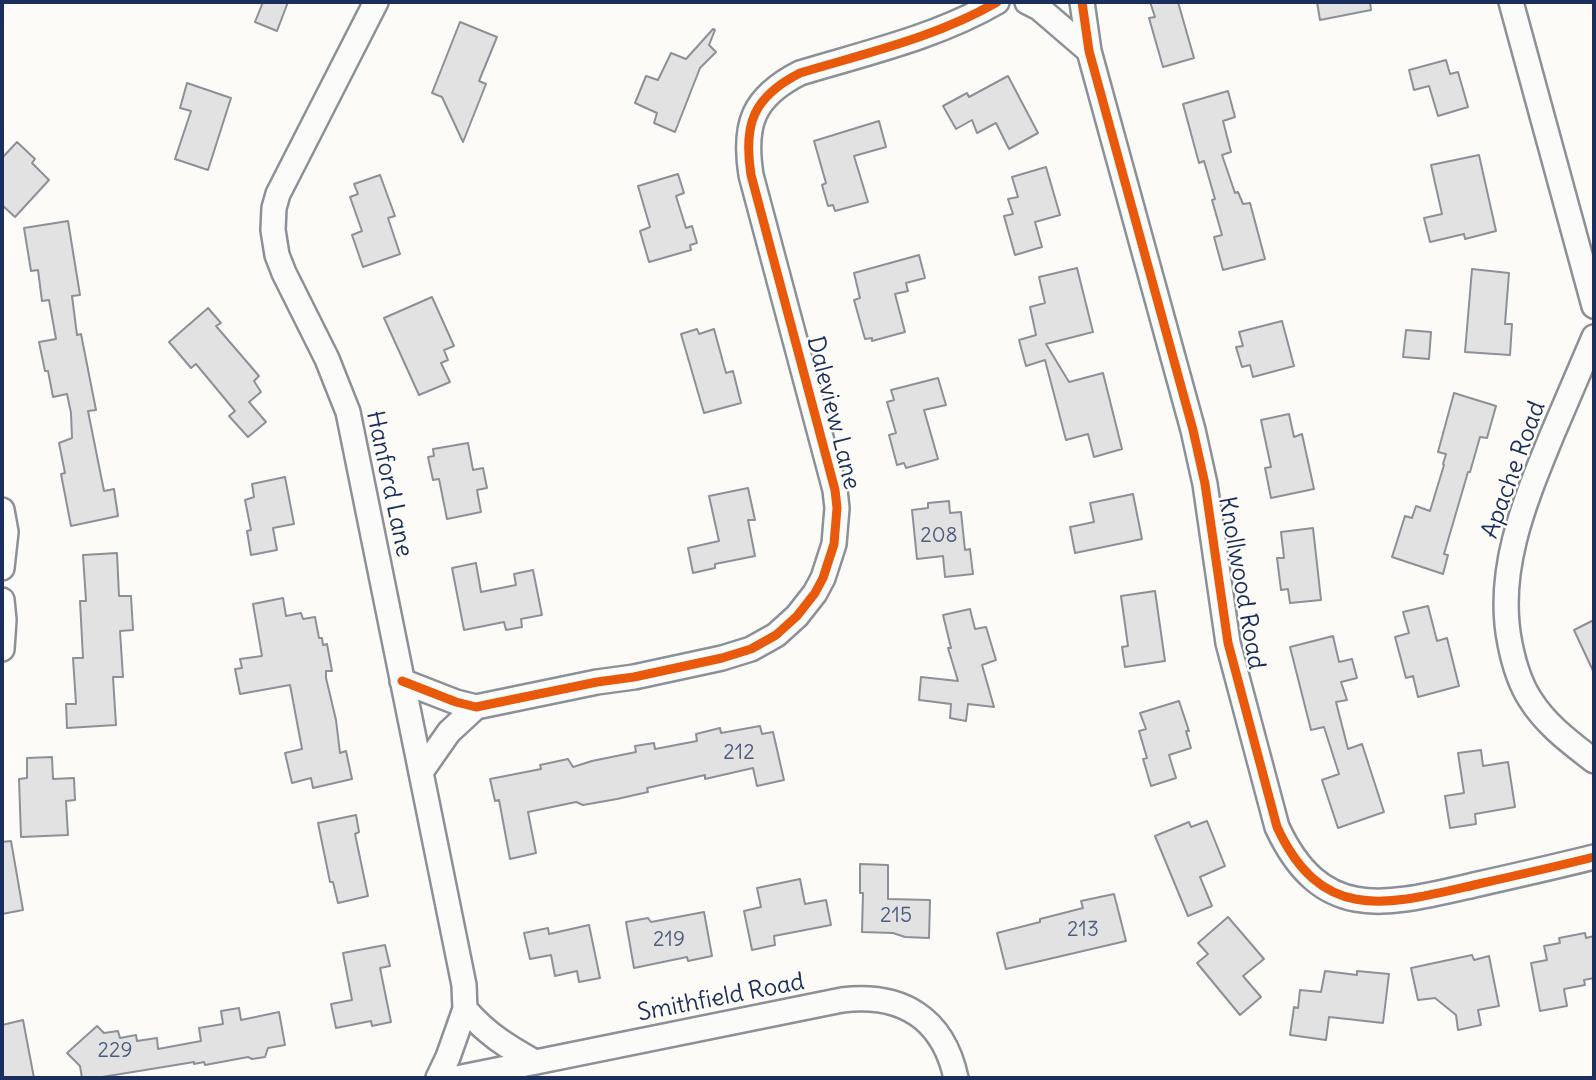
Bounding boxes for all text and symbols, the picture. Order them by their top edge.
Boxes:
street label: Daleview Lane [800,333,866,493]
street label: Apache Road [1476,398,1552,542]
street label: Hanford Lane [359,408,419,560]
street label: Knollwood Road [1212,494,1270,672]
house number: 208 [920,523,958,549]
house number: 212 [723,740,755,766]
house number: 215 [880,903,912,929]
house number: 213 [1067,917,1099,943]
house number: 219 [653,927,685,953]
street label: Smithfield Road [635,968,807,1028]
house number: 229 [97,1038,133,1064]

